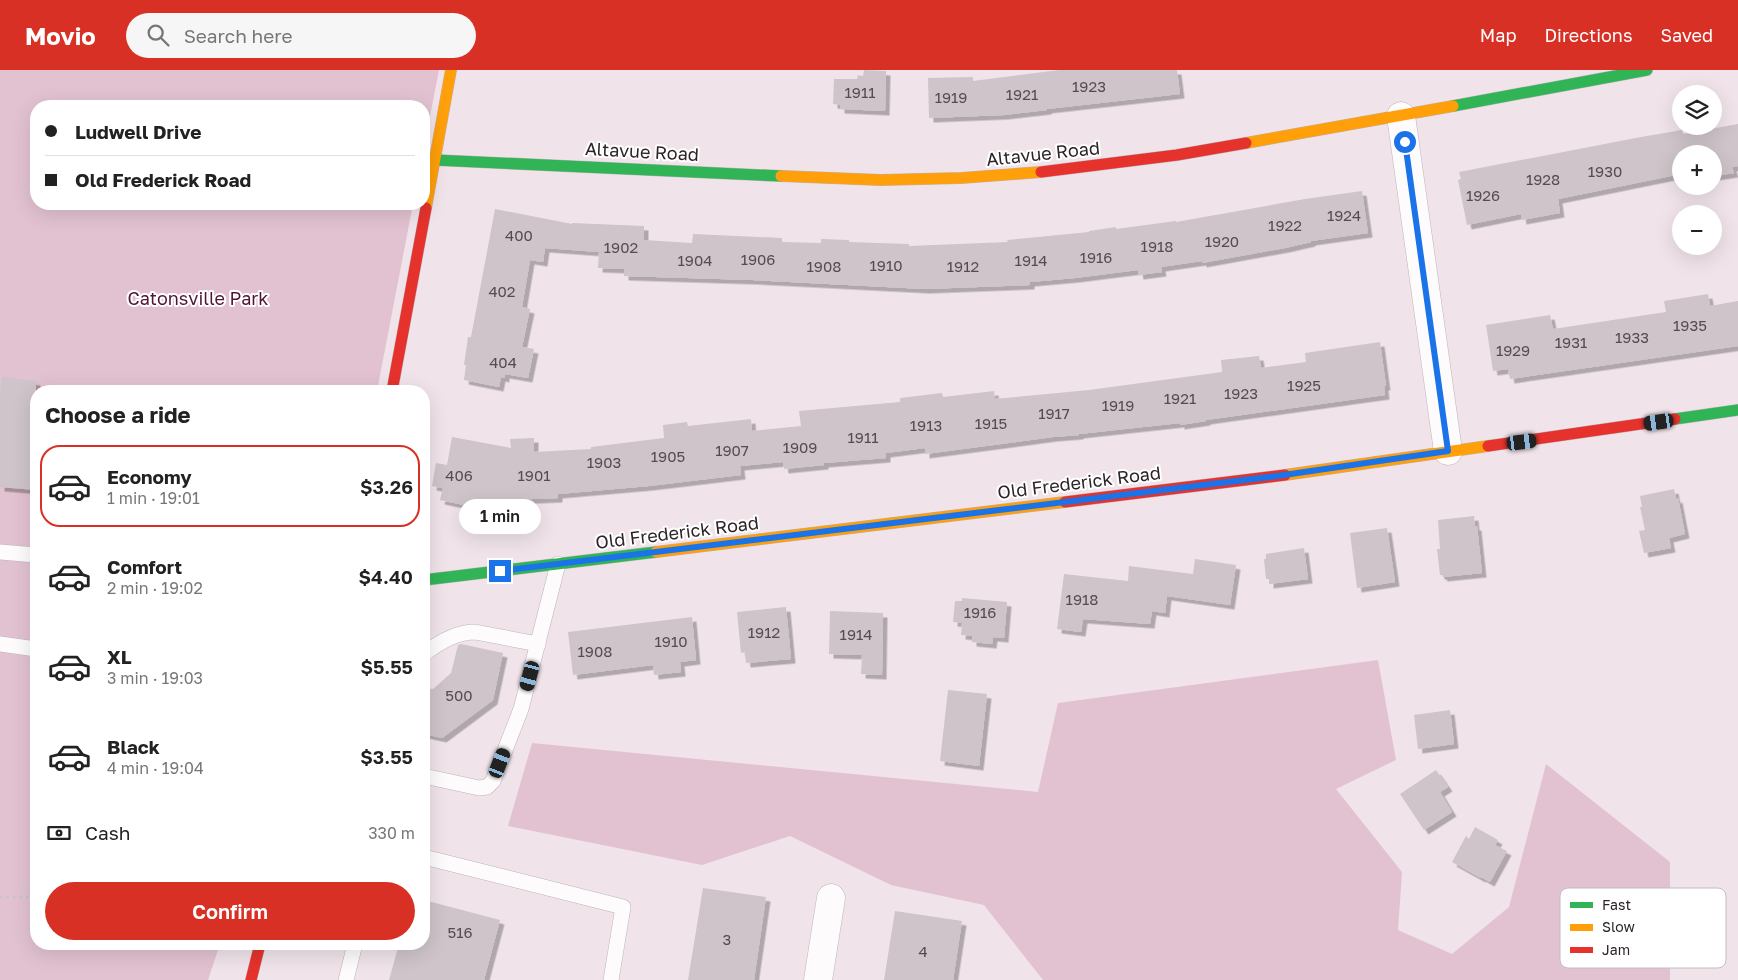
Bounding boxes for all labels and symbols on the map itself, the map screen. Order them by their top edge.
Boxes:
house number: 1923 [1072,77,1106,95]
house number: 1911 [845,83,875,101]
house number: 1921 [1006,85,1038,103]
house number: 1919 [935,88,967,106]
route start [1394,131,1416,153]
street label: Altavue Road [985,136,1101,170]
street label: Altavue Road [584,137,700,165]
house number: 1930 [1588,162,1622,180]
house number: 1928 [1526,170,1560,188]
house number: 1926 [1466,186,1500,204]
house number: 1924 [1327,206,1361,224]
house number: 1922 [1268,216,1302,234]
house number: 400 [505,226,533,244]
house number: 1920 [1205,232,1239,250]
house number: 1918 [1141,237,1173,255]
house number: 1902 [604,238,638,256]
house number: 1916 [1080,248,1112,266]
house number: 1906 [741,250,775,268]
house number: 1904 [678,251,712,269]
house number: 1914 [1015,251,1047,269]
house number: 1910 [870,256,902,274]
house number: 1908 [807,257,841,275]
house number: 1912 [947,257,979,275]
house number: 402 [488,282,516,300]
park label: Catonsville Park [128,287,269,309]
house number: 1935 [1673,316,1707,334]
house number: 1933 [1615,328,1649,346]
house number: 1931 [1555,333,1587,351]
house number: 1929 [1496,341,1530,359]
house number: 404 [489,353,517,371]
house number: 1925 [1287,376,1321,394]
house number: 1923 [1224,384,1258,402]
house number: 1921 [1164,389,1196,407]
house number: 1919 [1102,396,1134,414]
house number: 1917 [1038,404,1070,422]
car [1643,412,1674,432]
house number: 1915 [975,414,1007,432]
house number: 1913 [910,416,942,434]
house number: 1911 [848,428,878,446]
car [1506,433,1537,451]
house number: 1909 [783,438,817,456]
house number: 1907 [715,441,749,459]
house number: 1905 [651,447,685,465]
house number: 1903 [587,453,621,471]
street label: Old Frederick Road [996,461,1162,503]
house number: 406 [445,466,473,484]
house number: 1901 [518,466,550,484]
callout: 1 min [459,498,541,534]
street label: Old Frederick Road [594,511,760,553]
route end [489,560,511,582]
house number: 1918 [1066,590,1098,608]
house number: 1916 [964,603,996,621]
house number: 1912 [748,623,780,641]
house number: 1914 [840,625,872,643]
house number: 1910 [655,632,687,650]
house number: 1908 [578,642,612,660]
car [518,660,541,692]
house number: 500 [445,686,473,704]
car [487,746,512,780]
legend [1560,888,1726,968]
text: Fast [1602,896,1631,913]
text: Slow [1602,918,1635,935]
house number: 516 [447,923,473,941]
house number: 3 [723,930,731,948]
text: Jam [1602,941,1630,958]
house number: 4 [918,942,928,960]

